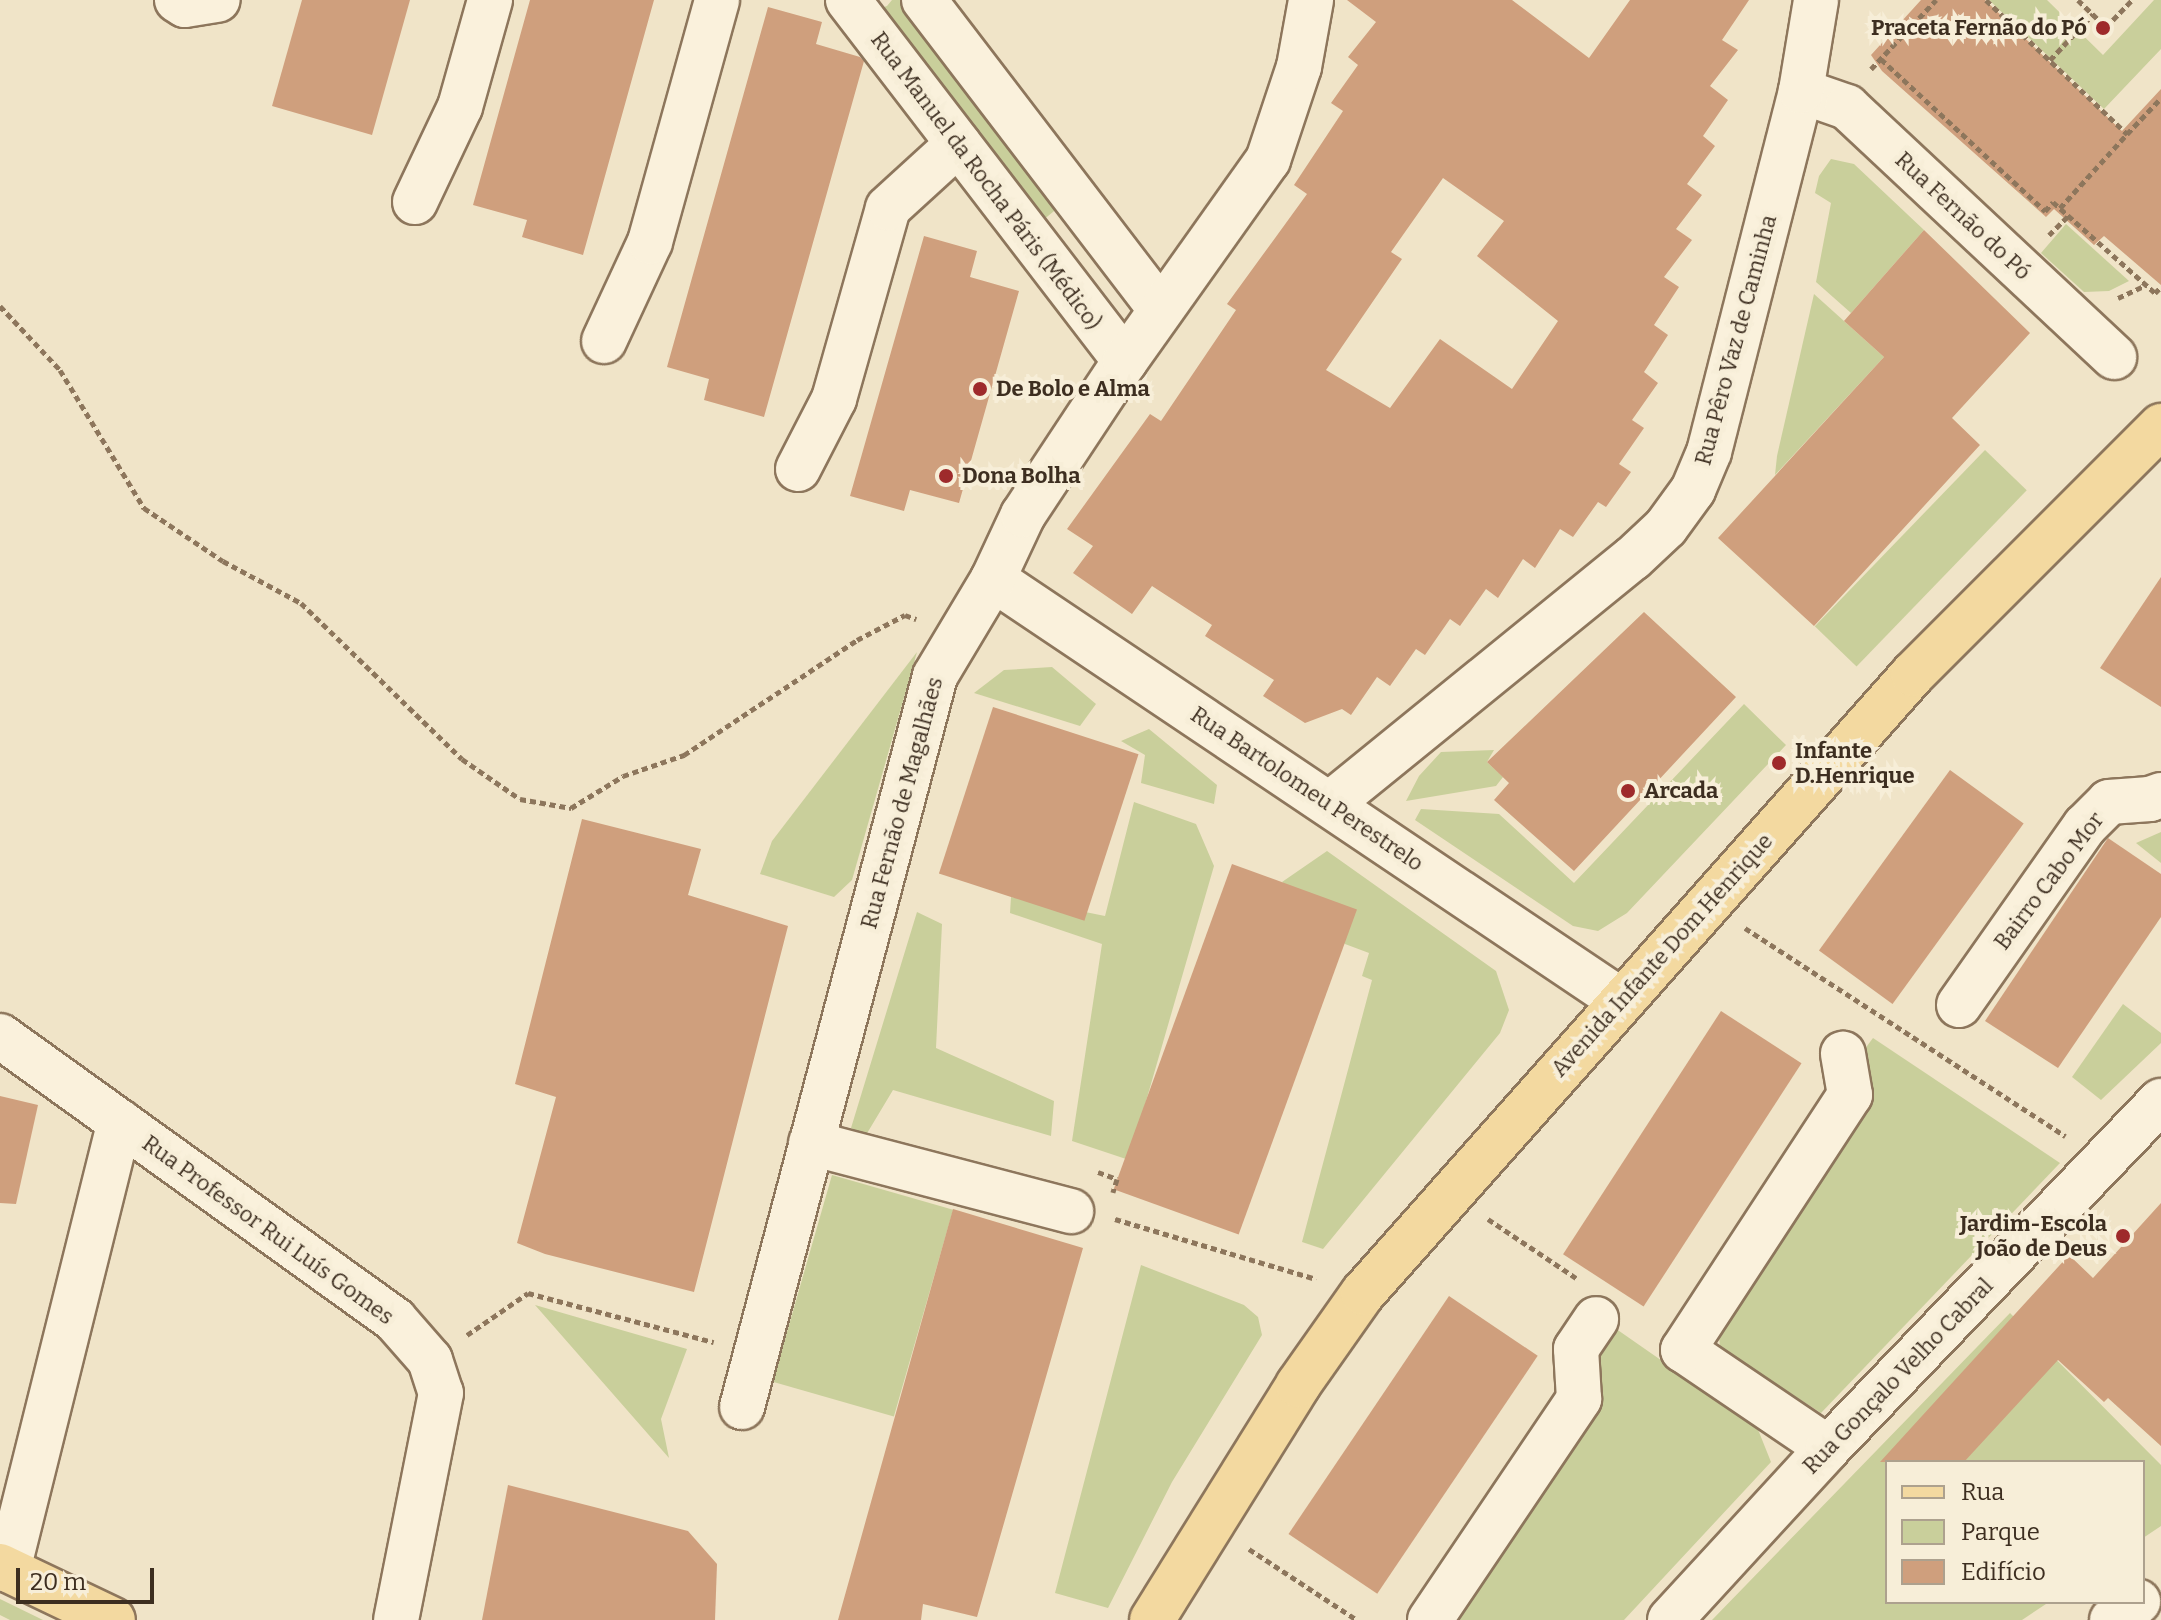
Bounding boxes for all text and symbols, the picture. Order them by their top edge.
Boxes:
place label: Praceta Fernão do Pó [1871,15,2087,41]
marker: Praceta Fernão do Pó [2094,19,2112,37]
street label: Rua Manuel da Rocha Páris (Médico) [865,27,1107,335]
street label: Rua Fernão do Pó [1890,146,2036,286]
street label: Rua Pêro Vaz de Caminha [1690,212,1782,468]
place label: De Bolo e Alma [996,376,1150,402]
marker: De Bolo e Alma [971,380,989,398]
place label: Dona Bolha [962,463,1081,489]
marker: Dona Bolha [937,467,955,485]
street label: Rua Fernão de Magalhães [856,674,948,932]
street label: Rua Bartolomeu Perestrelo [1186,701,1428,877]
place label: Infante D.Henrique [1795,737,1914,788]
marker: Infante D.Henrique [1770,754,1788,772]
place label: Arcada [1644,778,1718,804]
marker: Arcada [1619,782,1637,800]
street label: Bairro Cabo Mor [1989,807,2109,955]
street label: Avenida Infante Dom Henrique [1546,828,1778,1082]
street label: Rua Professor Rui Luís Gomes [137,1130,399,1330]
place label: Jardim-Escola João de Deus [1960,1210,2107,1262]
marker: Jardim-Escola João de Deus [2114,1227,2132,1245]
street label: Rua Gonçalo Velho Cabral [1798,1273,1998,1479]
legend [1885,1460,2145,1604]
text: Rua [1961,1478,2004,1506]
text: Parque [1961,1518,2040,1546]
scale bar [20,1552,158,1602]
text: Edifício [1961,1558,2046,1586]
text: 20 m [30,1568,86,1596]

